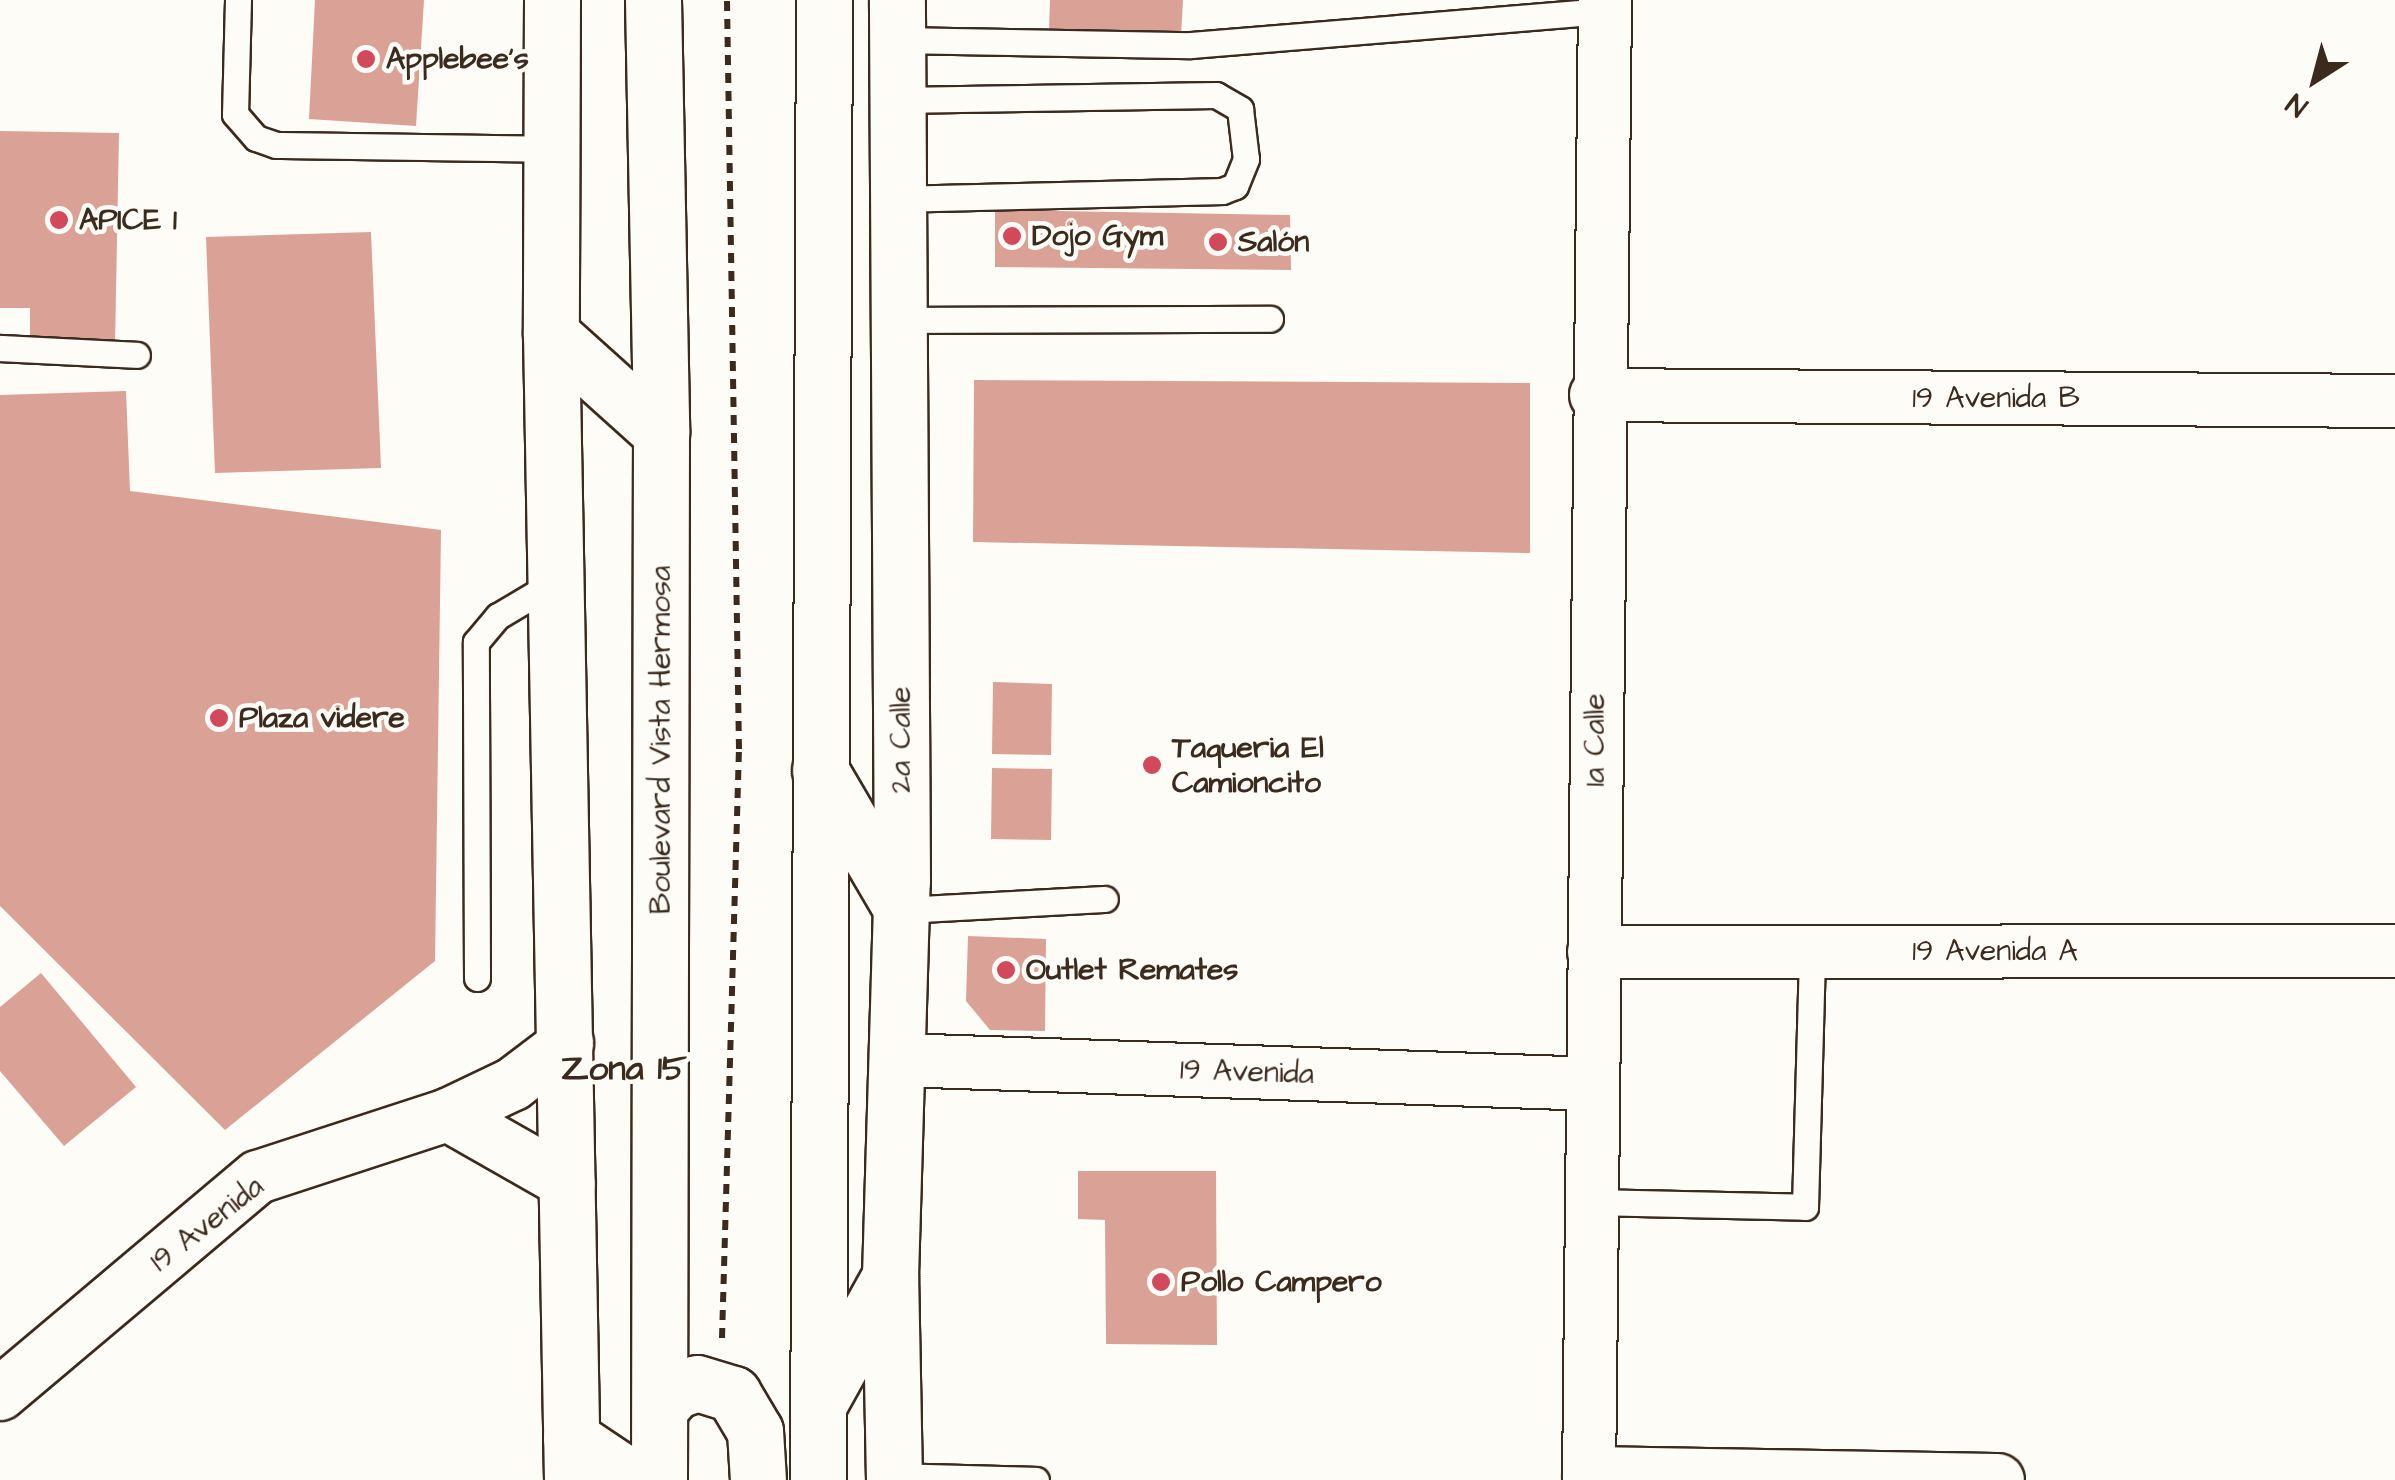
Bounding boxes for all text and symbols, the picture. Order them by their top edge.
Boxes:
north arrow [2265,30,2365,130]
place label: Applebee's [386,41,529,77]
marker: Applebee's [355,48,377,70]
text: N [2279,84,2316,126]
place label: APICE 1 [79,202,177,238]
marker: APICE 1 [48,209,70,231]
place label: Dojo Gym [1032,218,1163,254]
place label: Salón [1238,224,1309,260]
marker: Dojo Gym [1001,225,1023,247]
marker: Salón [1207,231,1229,253]
street label: 19 Avenida B [1912,380,2080,416]
street label: Boulevard Vista Hermosa [643,566,679,914]
street label: 2a Calle [883,687,919,793]
street label: 1a Calle [1577,693,1613,787]
place label: Plaza videre [239,700,405,736]
marker: Plaza videre [208,707,230,729]
place label: Taqueria El Camioncito [1172,730,1324,800]
marker: Taqueria El Camioncito [1141,754,1163,776]
street label: 19 Avenida A [1912,933,2078,969]
place label: Outlet Remates [1026,952,1238,988]
marker: Outlet Remates [995,959,1017,981]
district label: Zona 15 [561,1048,687,1090]
street label: 19 Avenida [1179,1052,1315,1092]
street label: 19 Avenida [143,1169,271,1279]
place label: Pollo Campero [1181,1264,1382,1300]
marker: Pollo Campero [1150,1271,1172,1293]

